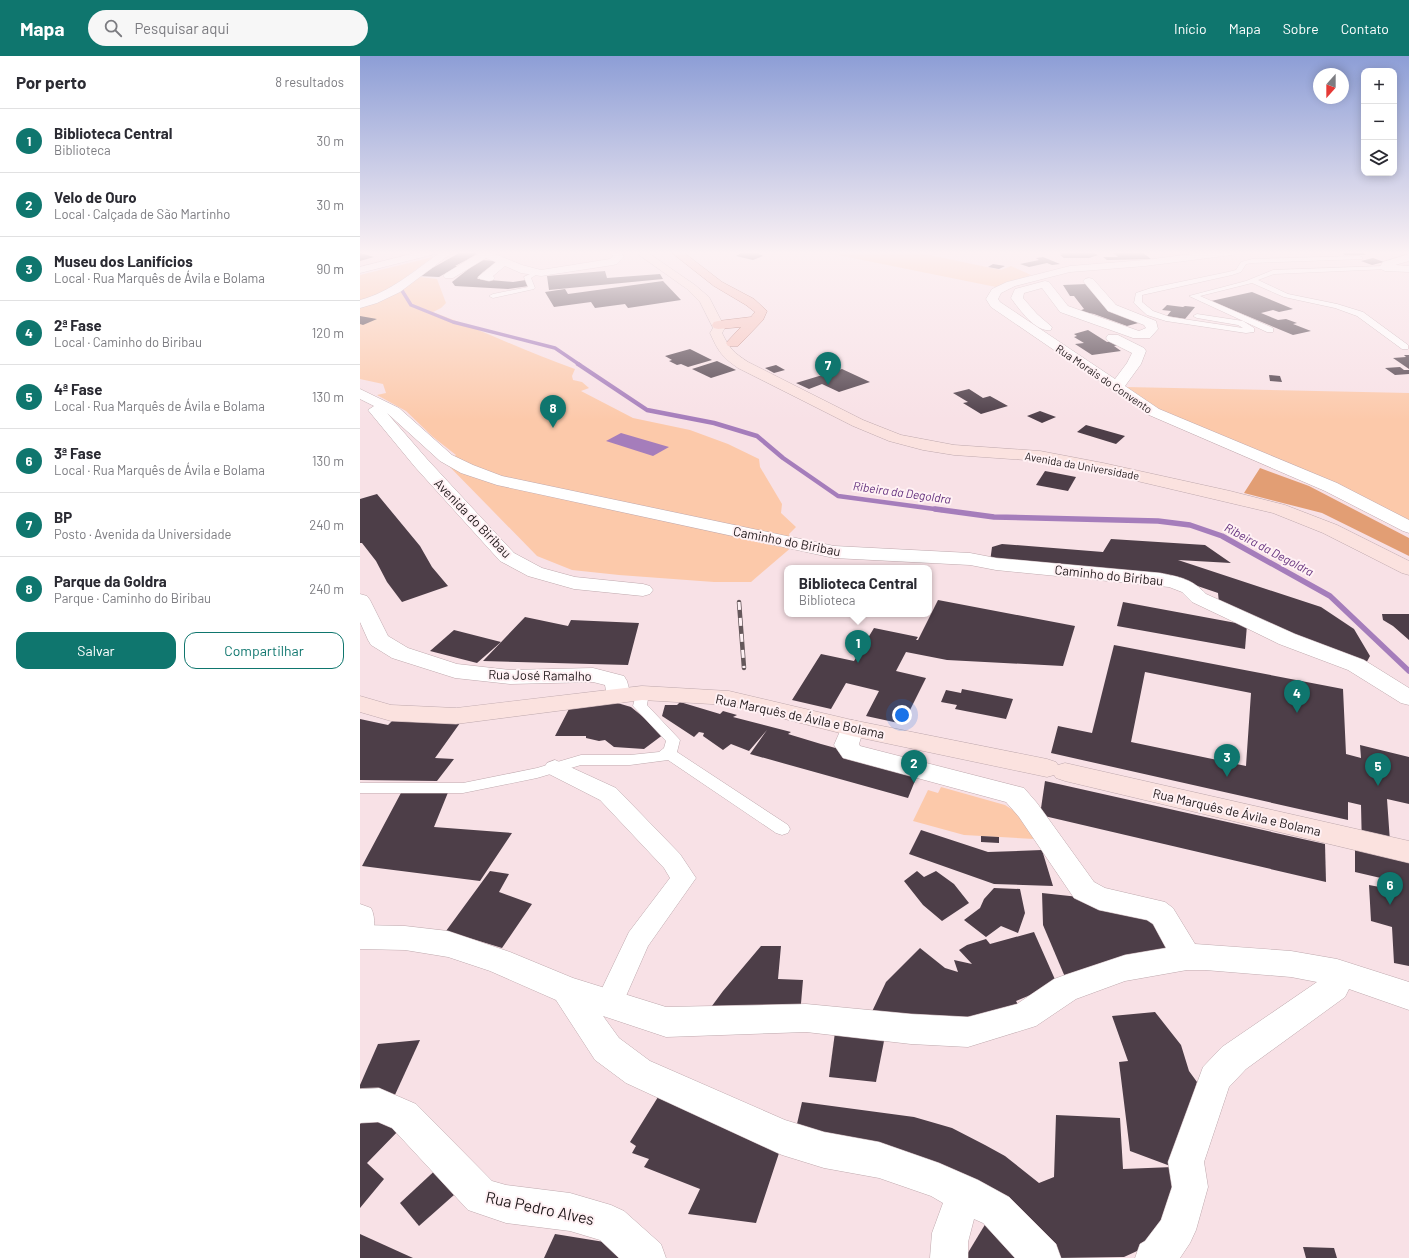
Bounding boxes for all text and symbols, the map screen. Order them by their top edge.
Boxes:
search box [88,10,368,46]
text: Mapa [20,17,64,40]
icon: search [102,17,124,39]
text: Pesquisar aqui [134,19,229,37]
text: Início [1174,20,1207,37]
text: Mapa [1229,20,1261,37]
text: Sobre [1283,20,1319,37]
text: Contato [1341,20,1389,37]
north arrow [1313,68,1349,104]
map controls [1361,68,1397,176]
button: + [1361,68,1397,104]
text: Por perto [16,72,86,92]
text: 8 resultados [275,74,344,90]
button: − [1361,104,1397,140]
text: Biblioteca Central [54,124,172,142]
text: 1 [27,133,31,149]
text: 30 m [317,133,344,149]
button: layers [1361,140,1397,176]
text: Biblioteca [54,142,111,158]
text: Velo de Ouro [54,188,137,206]
text: 2 [25,197,33,213]
text: 30 m [317,197,344,213]
text: Local · Calçada de São Martinho [54,206,230,222]
text: Museu dos Lanifícios [54,252,193,270]
text: 3 [25,261,33,277]
text: 90 m [317,261,344,277]
text: Local · Rua Marquês de Ávila e Bolama [54,270,265,286]
text: 2ª Fase [54,316,102,334]
text: 4 [25,325,33,341]
text: 120 m [312,325,344,341]
text: Local · Caminho do Biribau [54,334,202,350]
street label: Rua Morais do Convento [1054,341,1155,416]
pin: 7 [815,352,841,385]
text: 4ª Fase [54,380,102,398]
text: 5 [25,389,33,405]
text: 130 m [312,389,344,405]
pin: 8 [540,395,566,428]
text: Local · Rua Marquês de Ávila e Bolama [54,398,265,414]
text: 3ª Fase [54,444,101,462]
street label: Avenida da Universidade [1024,449,1140,482]
text: 6 [26,453,32,469]
text: 130 m [312,453,344,469]
text: Local · Rua Marquês de Ávila e Bolama [54,462,265,478]
street label: Avenida do Biribau [431,475,515,561]
water label: Ribeira da Degoldra [852,478,952,506]
text: BP [54,508,72,526]
text: 7 [26,517,32,533]
text: 240 m [309,517,344,533]
water label: Ribeira da Degoldra [1223,520,1316,578]
street label: Caminho do Biribau [732,523,842,559]
text: Posto · Avenida da Universidade [54,526,231,542]
street label: Caminho do Biribau [1054,561,1164,589]
popup [784,565,932,617]
text: Parque da Goldra [54,572,167,590]
text: Biblioteca Central [799,574,917,592]
text: 8 [25,581,33,597]
text: 240 m [309,581,344,597]
text: Parque · Caminho do Biribau [54,590,211,606]
text: Biblioteca [799,592,856,608]
pin: 1 [845,630,871,663]
button: Salvar [16,632,176,669]
button: Compartilhar [184,632,344,669]
street label: Rua José Ramalho [488,666,592,684]
pin: 4 [1284,680,1310,713]
street label: Rua Marquês de Ávila e Bolama [714,690,886,742]
your location [892,705,912,725]
pin: 3 [1214,744,1240,777]
pin: 2 [901,750,927,783]
pin: 5 [1365,753,1391,786]
street label: Rua Marquês de Ávila e Bolama [1151,785,1323,839]
pin: 6 [1377,872,1403,905]
street label: Rua Pedro Alves [484,1187,596,1228]

